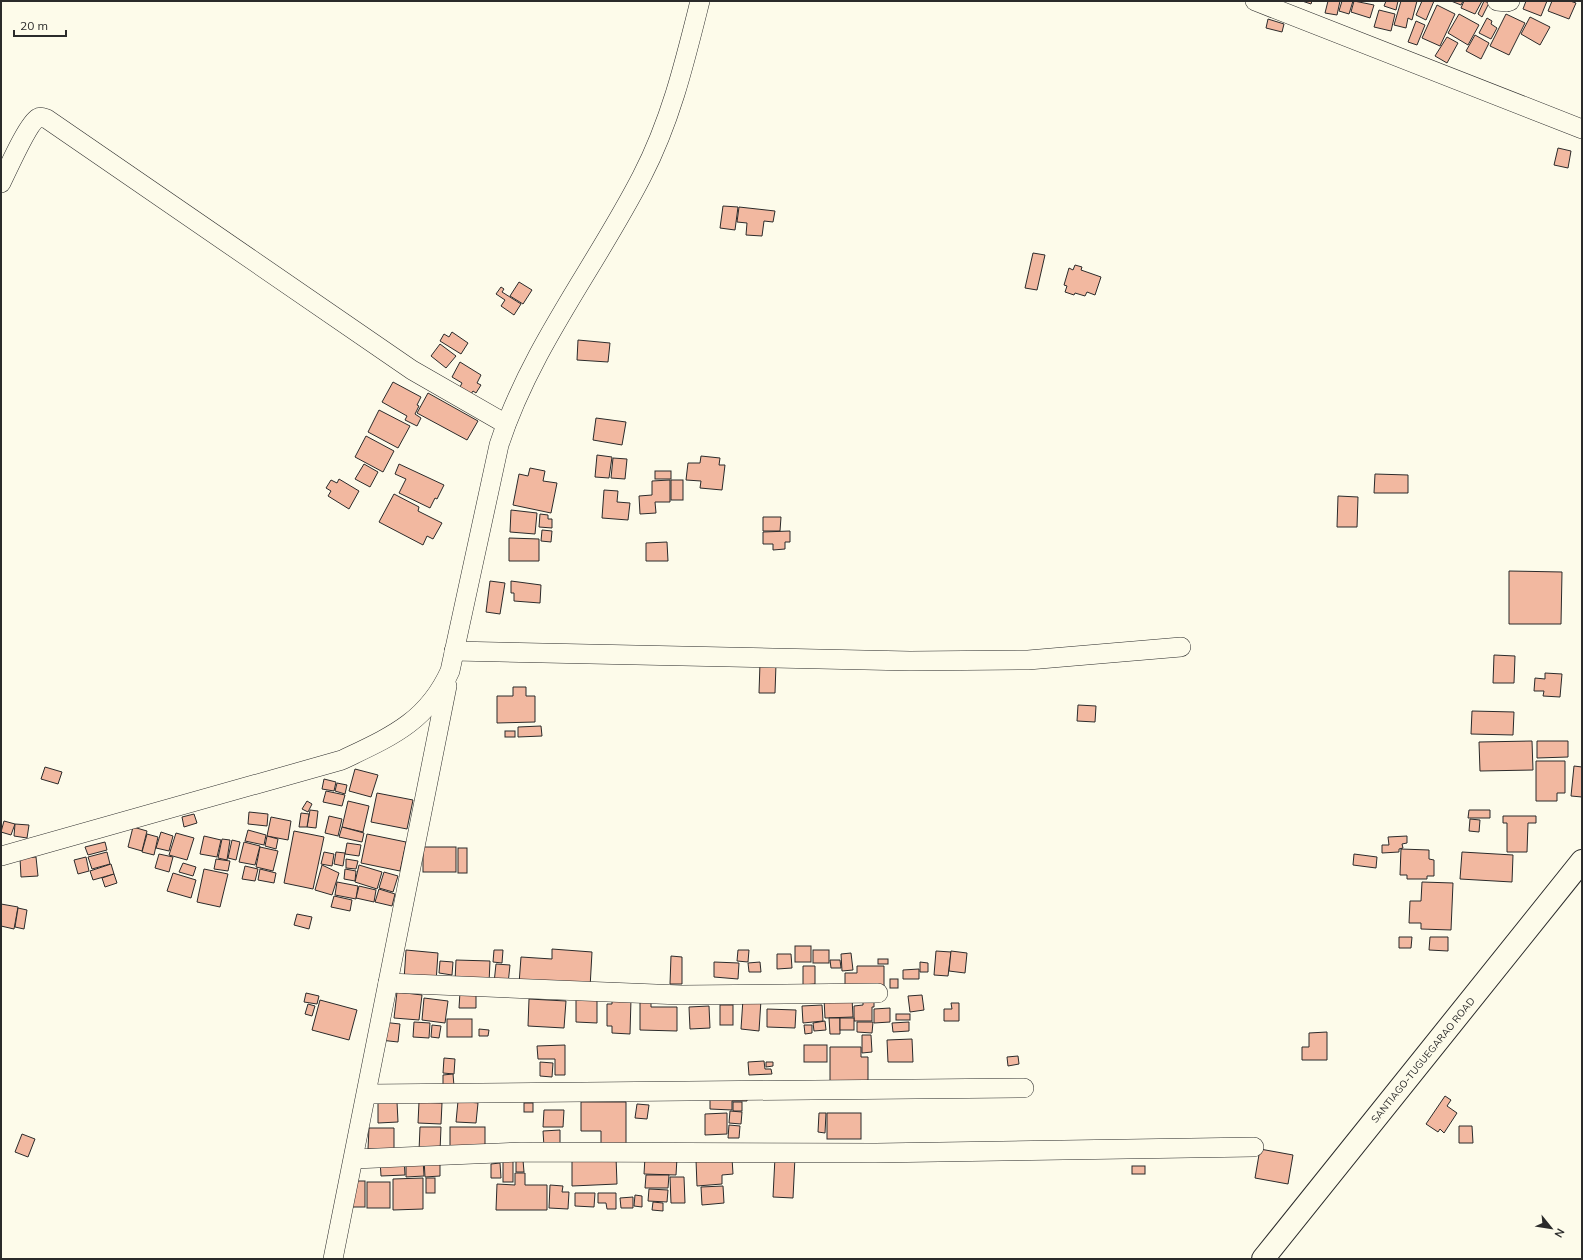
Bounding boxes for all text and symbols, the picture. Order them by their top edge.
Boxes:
scale bar [14,12,66,38]
text: 20 m [20,18,48,33]
street label: SANTIAGO-TUGUEGARAO ROAD [1368,995,1478,1125]
north arrow [1531,1208,1571,1248]
text: N [1552,1226,1568,1240]

